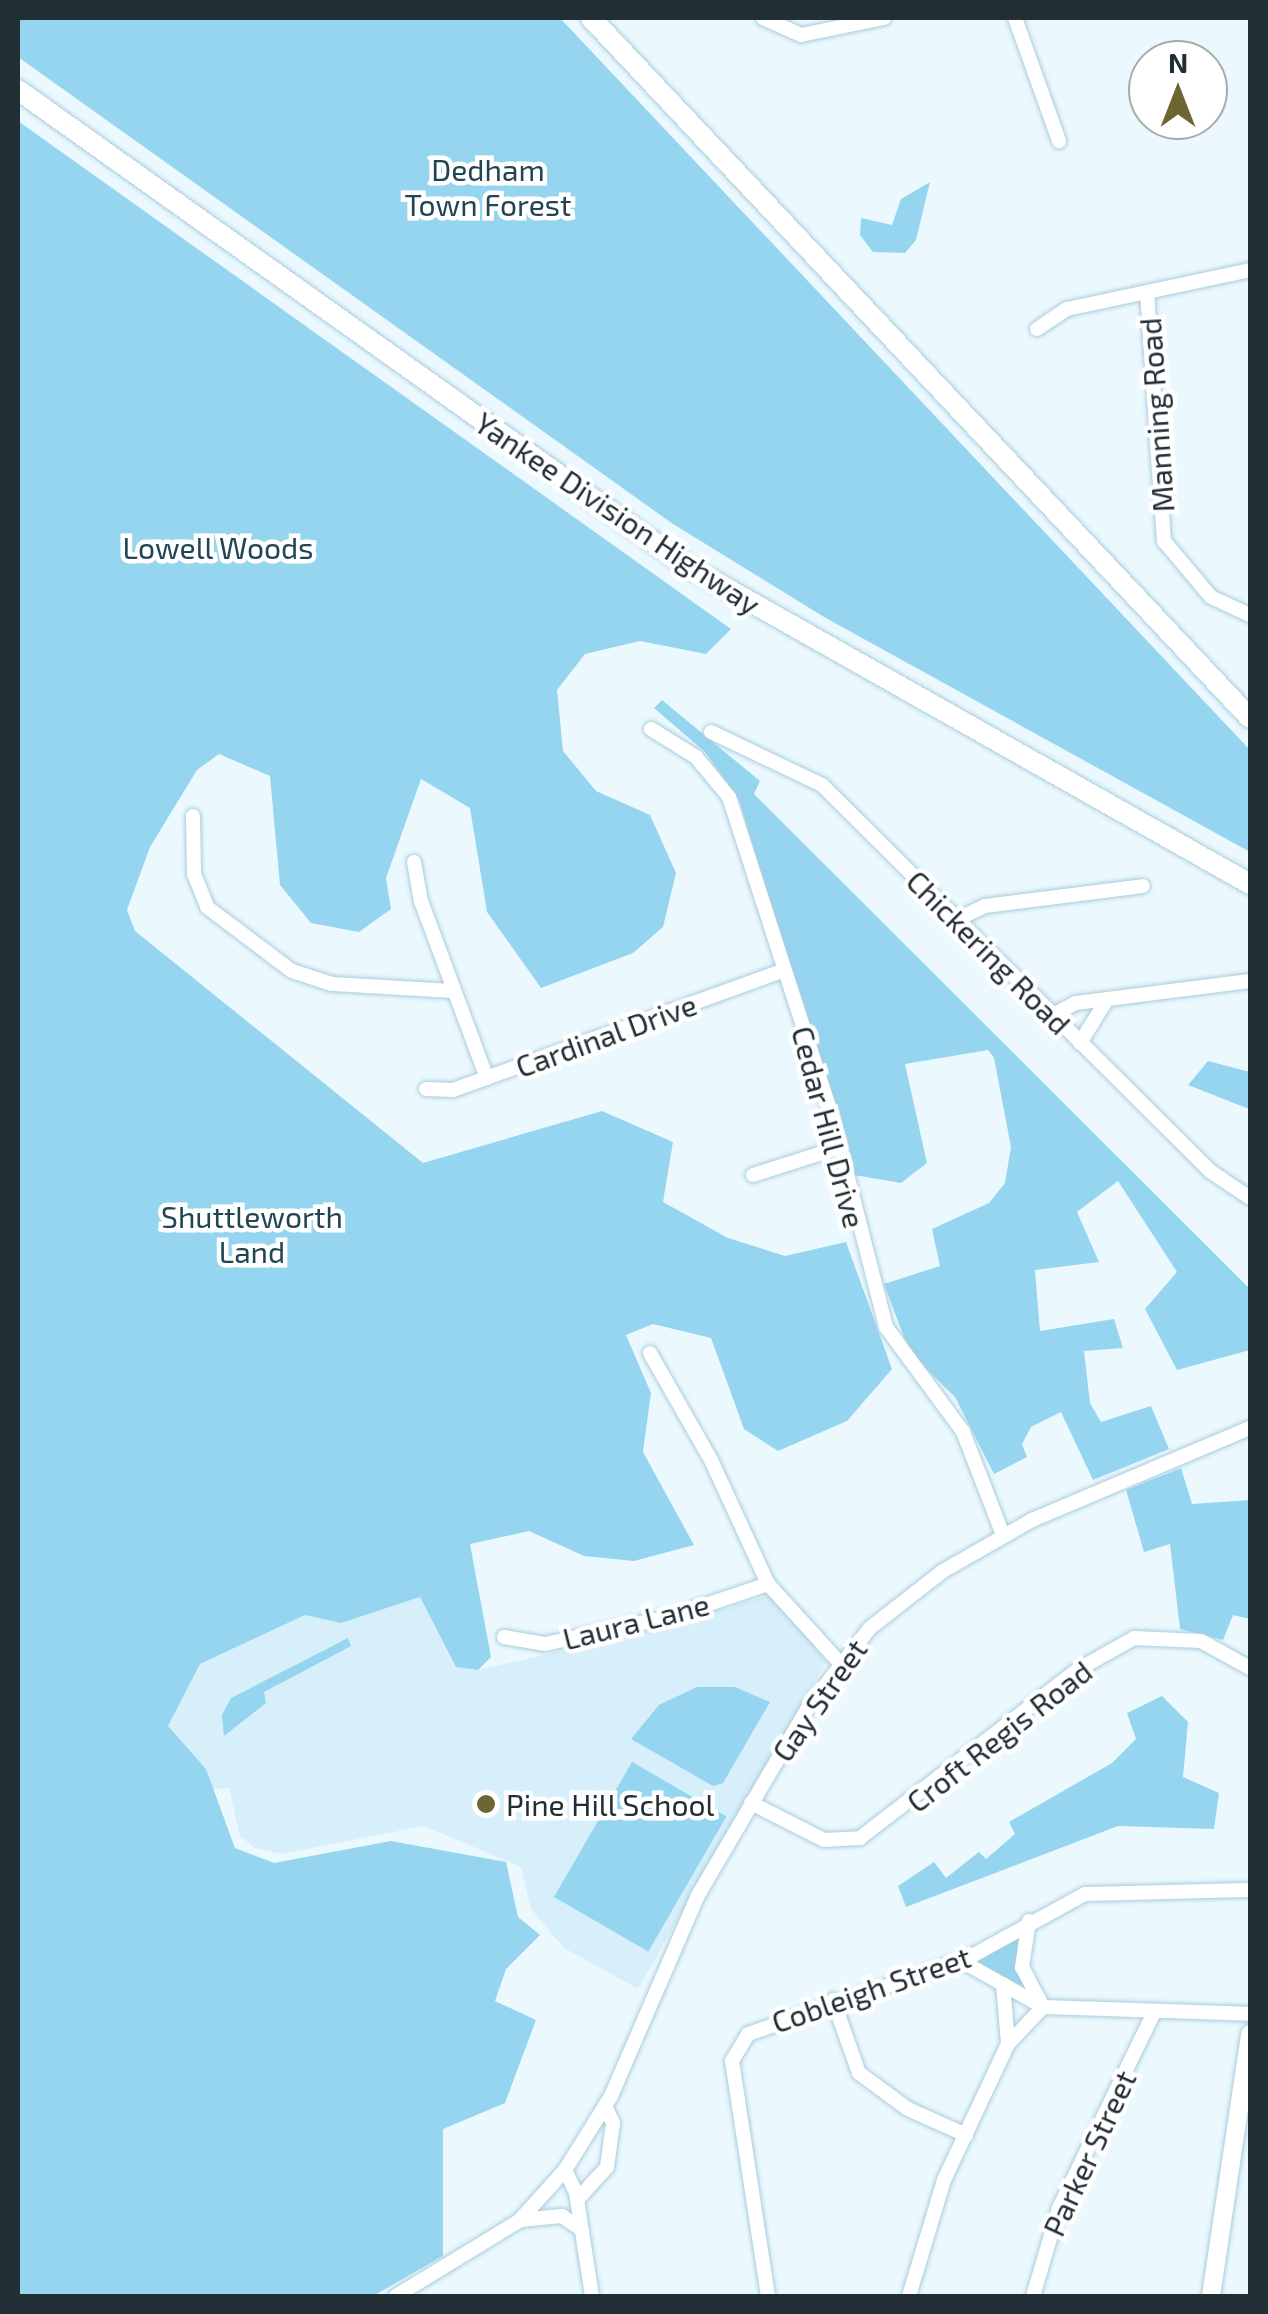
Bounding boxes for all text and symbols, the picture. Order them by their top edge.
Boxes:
north arrow [1128,40,1228,140]
text: N [1168,45,1188,79]
park label: Dedham Town Forest [404,151,572,222]
street label: Manning Road [1131,316,1181,514]
street label: Yankee Division Highway [469,404,767,622]
park label: Lowell Woods [122,529,314,565]
street label: Chickering Road [900,863,1078,1041]
street label: Cardinal Drive [510,985,702,1085]
street label: Cedar Hill Drive [785,1021,873,1233]
park label: Shuttleworth Land [161,1198,343,1268]
street label: Laura Lane [559,1585,713,1657]
street label: Gay Street [764,1632,874,1768]
street label: Croft Regis Road [899,1653,1099,1819]
place label: Pine Hill School [506,1786,715,1822]
marker: Pine Hill School [475,1793,497,1815]
street label: Cobleigh Street [767,1938,975,2040]
street label: Parker Street [1035,2064,1143,2242]

